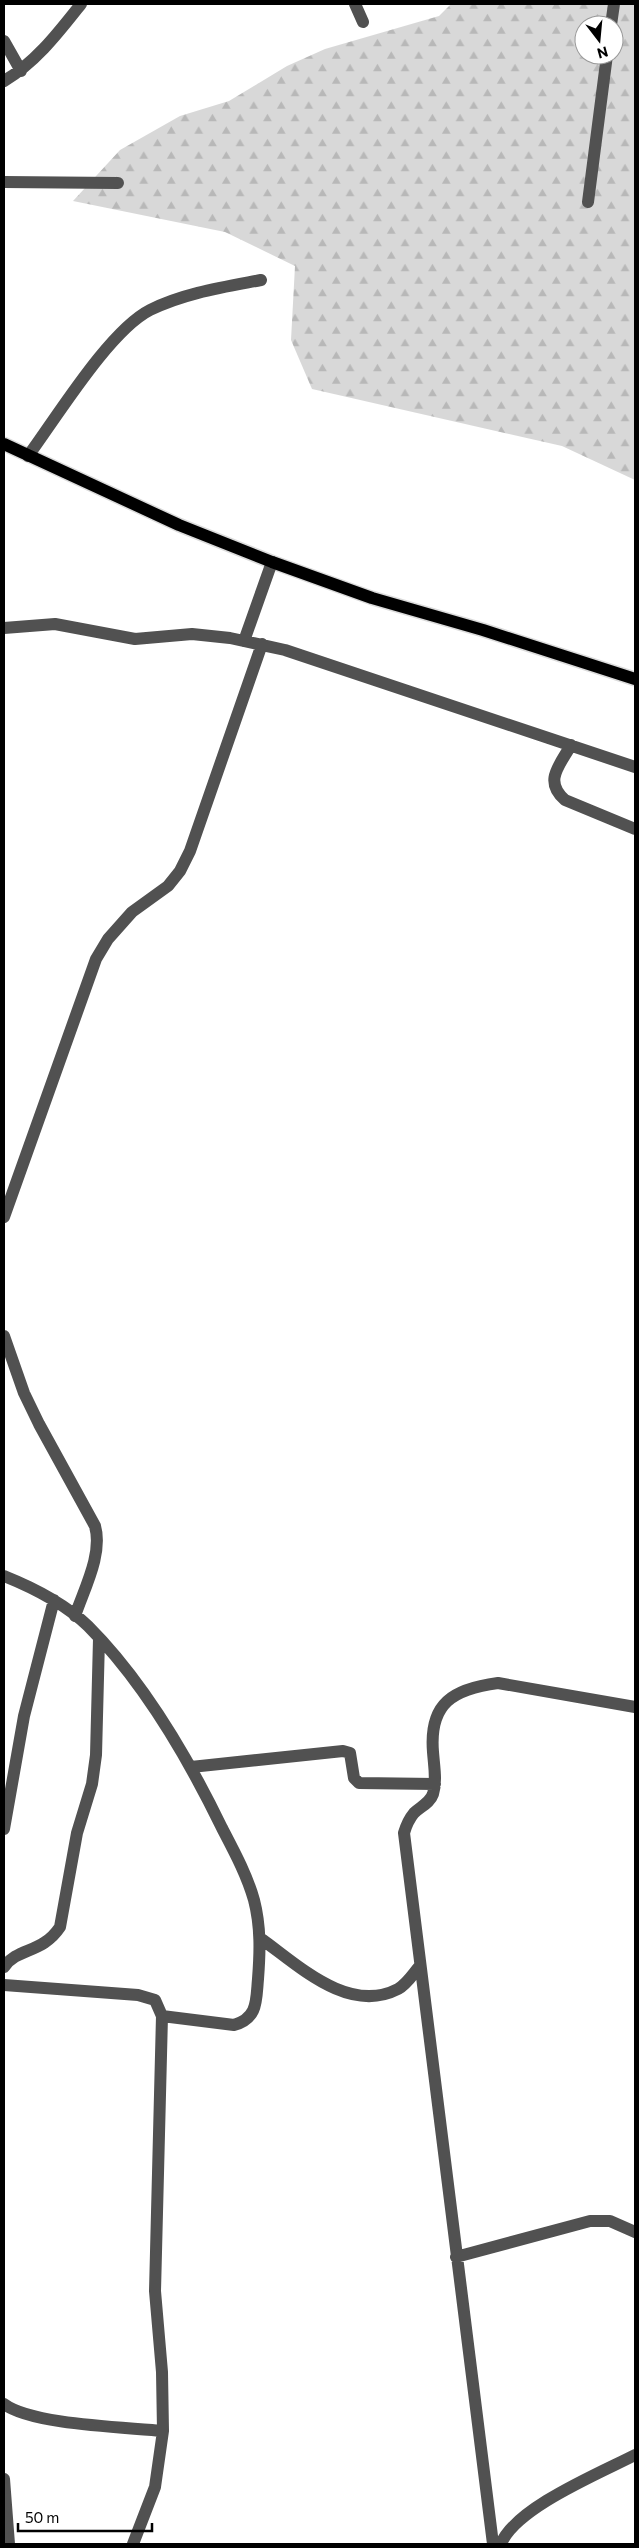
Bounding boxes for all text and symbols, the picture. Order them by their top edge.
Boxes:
north arrow [574,15,624,65]
text: N [595,43,610,63]
scale bar [18,2500,151,2532]
text: 50 m [25,2508,59,2526]

